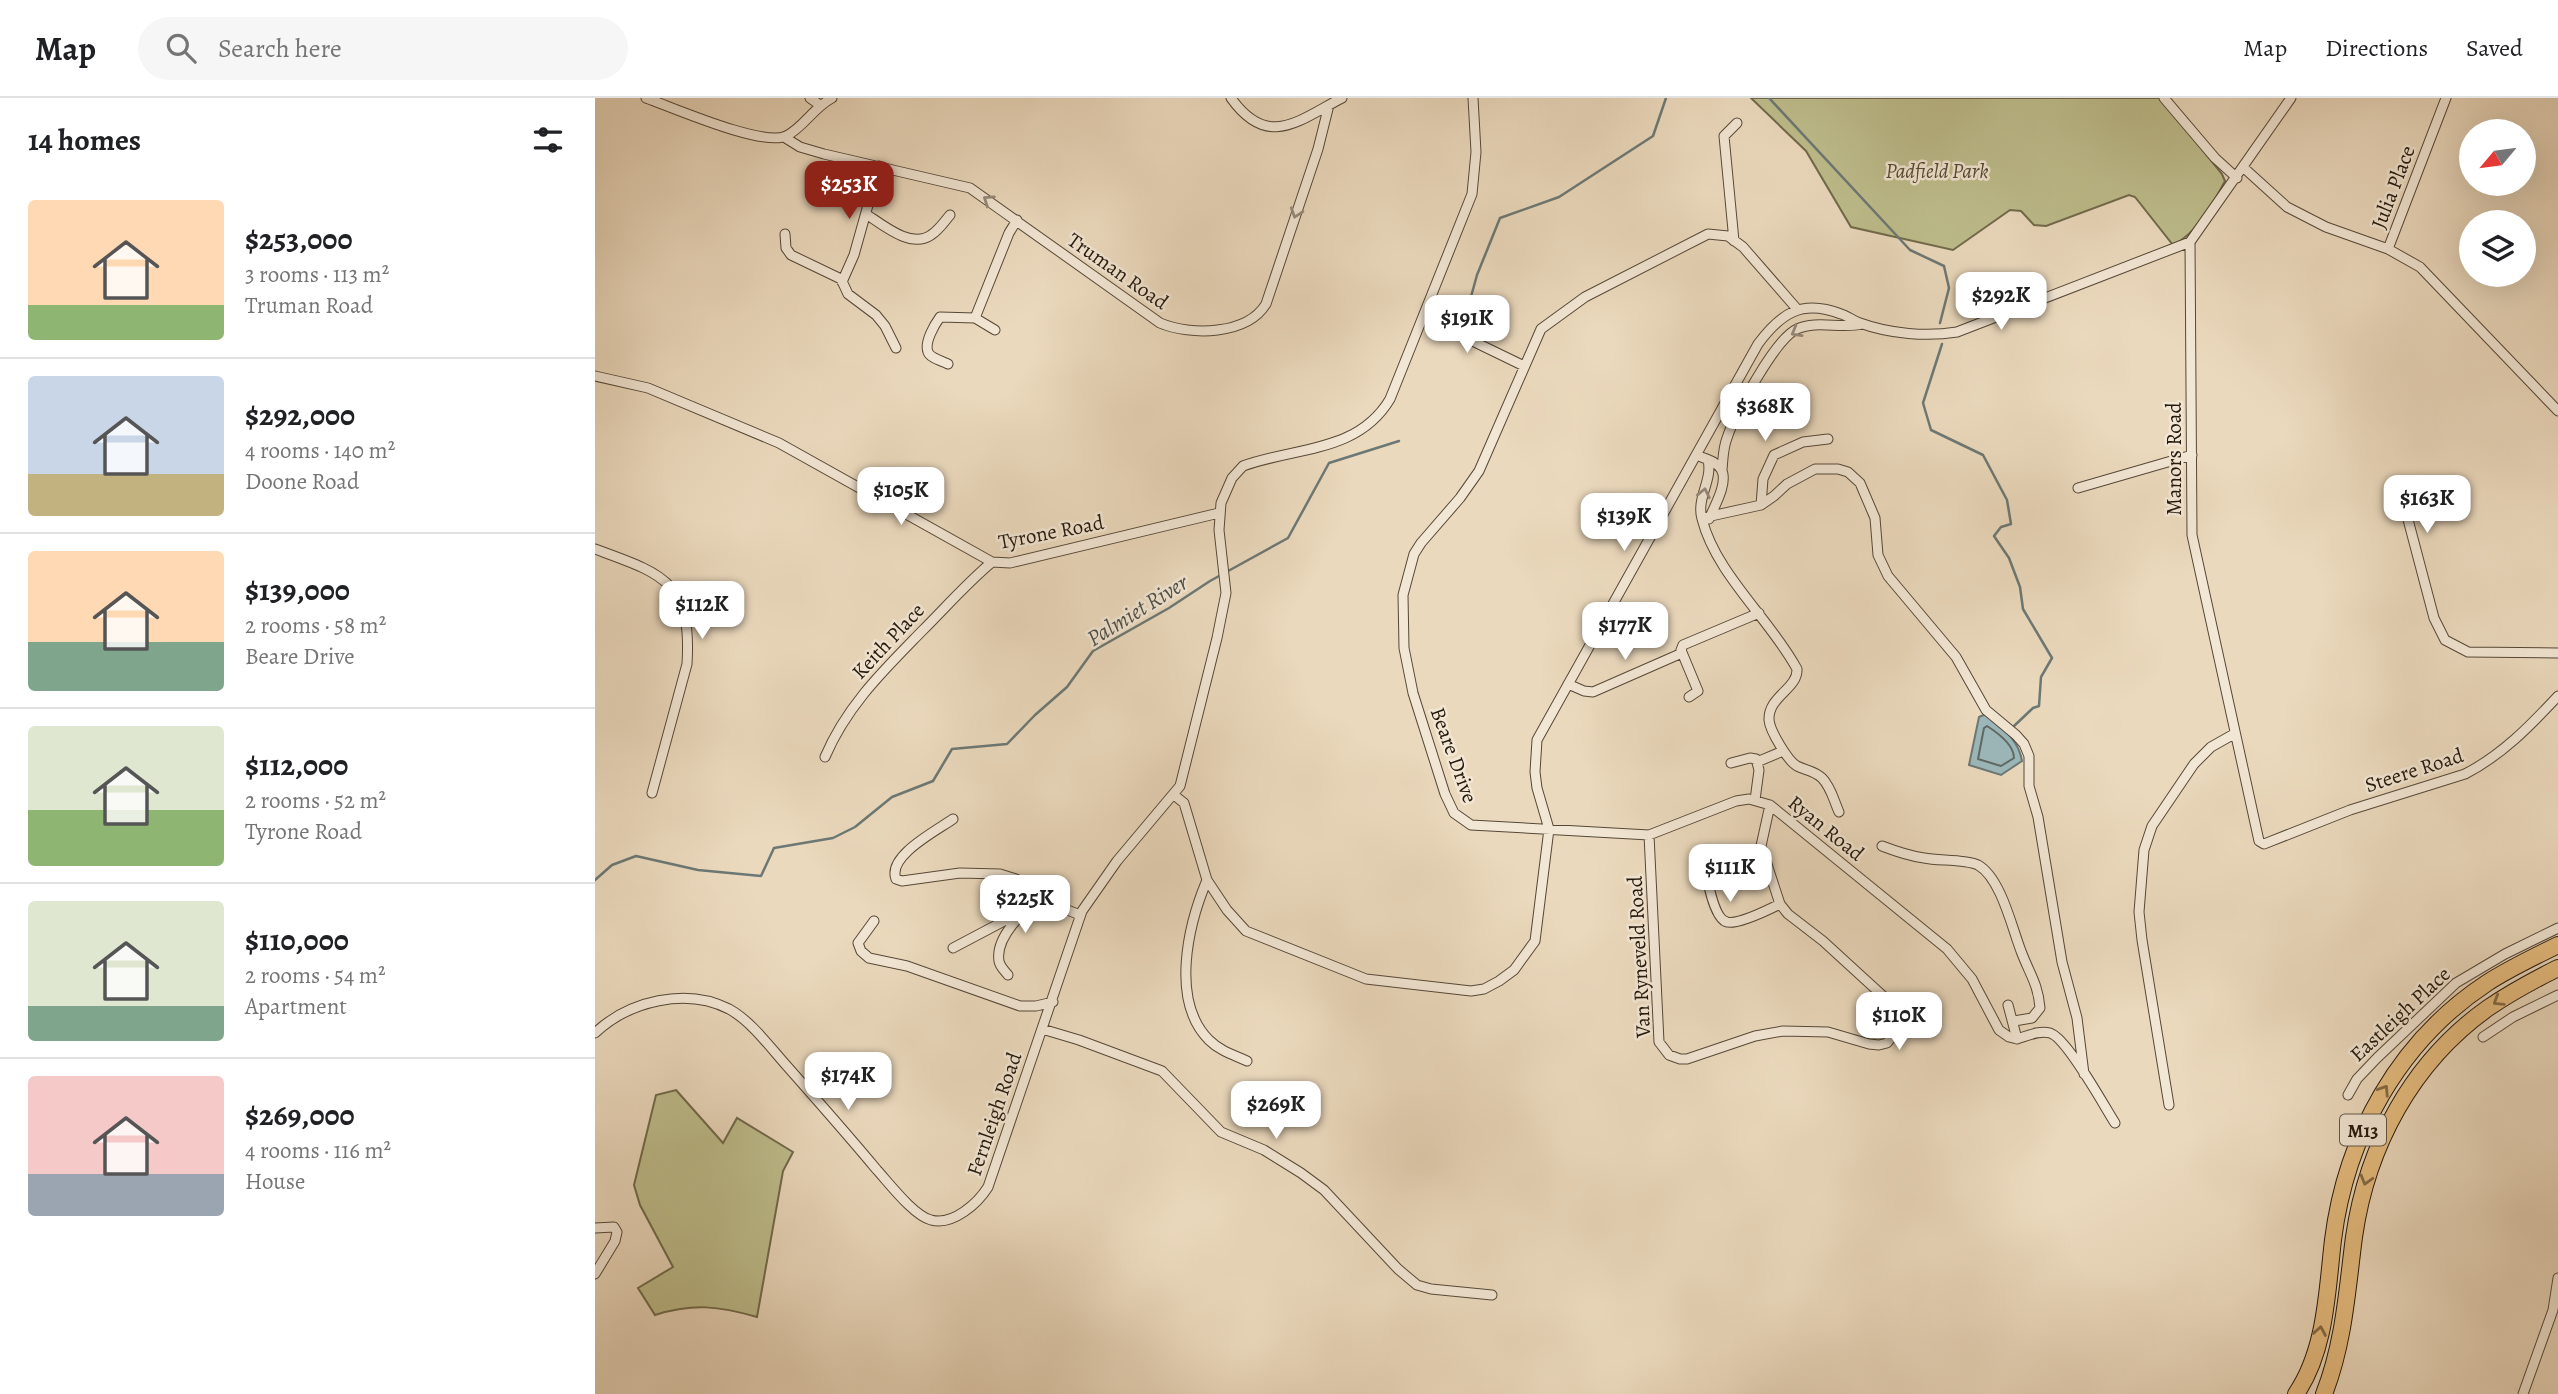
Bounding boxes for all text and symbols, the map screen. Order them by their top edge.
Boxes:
search box [138,17,628,80]
text: Map [35,26,96,71]
icon: search [162,29,200,67]
text: Search here [218,31,342,66]
text: Map [2243,32,2287,64]
text: Directions [2325,32,2428,64]
text: Saved [2466,32,2523,64]
north arrow [2459,119,2536,196]
map controls [2459,119,2536,287]
text: 14 homes [28,120,141,160]
icon: filters [529,121,567,159]
street label: Julia Place [2364,141,2422,233]
park label: Padfield Park [1886,157,1988,185]
pin: $253K [800,162,898,221]
text: $253K [821,168,877,199]
one-way arrow [983,196,996,208]
one-way arrow [1290,207,1305,219]
button: layers [2459,210,2536,287]
text: $253,000 [245,219,353,259]
street label: Truman Road [1062,226,1174,316]
icon: home [84,228,168,312]
text: 3 rooms · 113 m² [245,259,389,290]
pin: $292K [1952,272,2050,332]
text: $292K [1972,279,2030,310]
text: Truman Road [245,290,373,321]
pin: $191K [1418,296,1516,355]
text: $191K [1441,302,1493,333]
one-way arrow [1790,324,1803,337]
pin: $368K [1716,384,1814,443]
text: $368K [1736,390,1794,421]
text: $292,000 [245,395,355,435]
street label: Manors Road [2160,401,2188,516]
icon: home [84,404,168,488]
text: 4 rooms · 140 m² [245,435,395,466]
text: Doone Road [245,466,359,497]
pin: $105K [852,468,950,527]
text: $105K [873,474,929,505]
pin: $163K [2378,476,2476,535]
text: $163K [2400,482,2454,513]
one-way arrow [1695,487,1710,499]
pin: $139K [1575,494,1673,553]
text: $139K [1597,500,1651,531]
street label: Tyrone Road [996,508,1107,556]
water label: Palmiet River [1081,567,1195,654]
text: $139,000 [245,570,350,610]
icon: home [84,579,168,663]
pin: $112K [653,582,751,641]
text: $112K [675,588,729,619]
street label: Keith Place [845,597,931,685]
pin: $177K [1576,602,1674,662]
text: $177K [1598,609,1652,640]
text: 2 rooms · 58 m² [245,610,386,641]
text: Beare Drive [245,641,355,672]
street label: Beare Drive [1424,703,1484,807]
street label: Steere Road [2361,741,2468,799]
text: $112,000 [245,745,348,785]
icon: home [84,754,168,838]
text: 2 rooms · 52 m² [245,785,386,816]
street label: Ryan Road [1782,789,1871,868]
text: Tyrone Road [245,816,362,847]
pin: $111K [1681,844,1779,904]
text: $111K [1705,851,1755,882]
street label: Van Ryneveld Road [1621,875,1657,1040]
pin: $225K [976,876,1074,935]
text: $225K [996,882,1054,913]
text: $110,000 [245,920,349,960]
icon: home [84,929,168,1013]
text: 2 rooms · 54 m² [245,960,386,991]
street label: Eastleigh Place [2344,960,2456,1068]
text: Apartment [245,991,347,1022]
pin: $110K [1850,992,1948,1052]
one-way arrow [2493,993,2506,1006]
text: $110K [1872,999,1926,1030]
street label: Fernleigh Road [960,1048,1028,1179]
pin: $174K [799,1052,897,1112]
text: $174K [821,1059,875,1090]
pin: $269K [1227,1082,1325,1141]
one-way arrow [2376,1084,2389,1097]
text: $269K [1247,1088,1305,1119]
text: $269,000 [245,1095,355,1135]
icon: home [84,1104,168,1188]
road number: M13 [2340,1114,2386,1146]
text: 4 rooms · 116 m² [245,1135,391,1166]
text: House [245,1166,305,1197]
one-way arrow [2359,1174,2374,1186]
one-way arrow [2312,1325,2327,1337]

